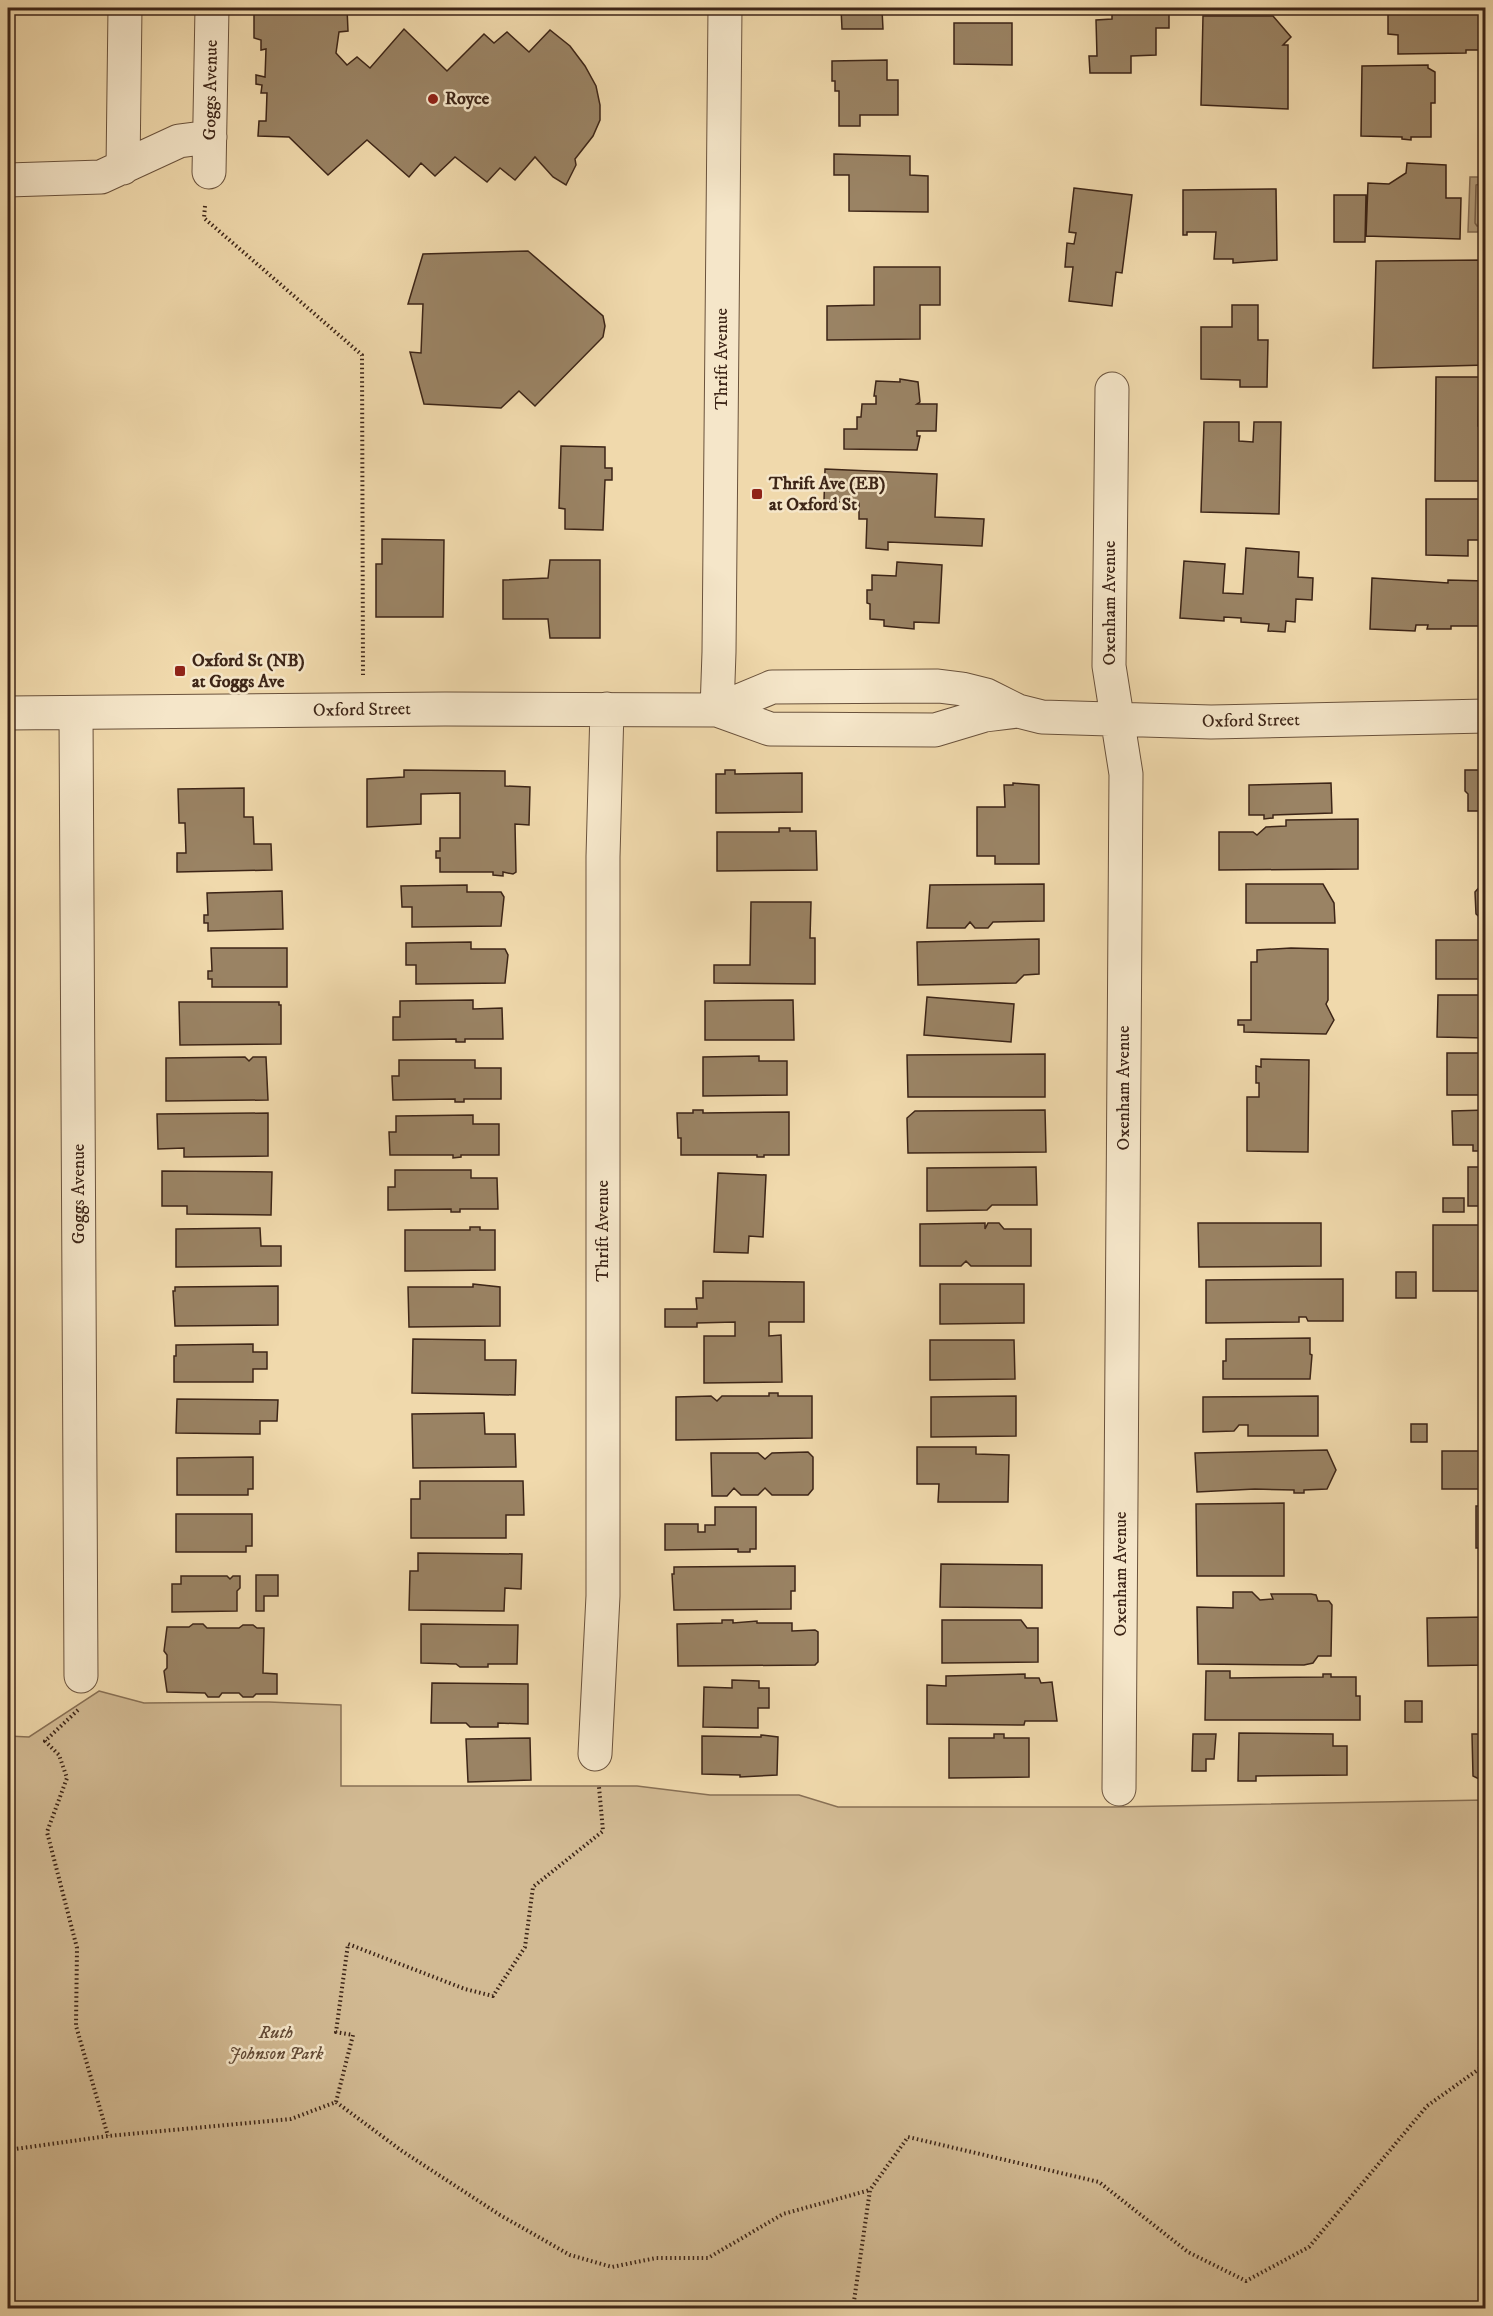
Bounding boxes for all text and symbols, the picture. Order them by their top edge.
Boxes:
street label: Goggs Avenue [199,39,223,141]
place label: Royce [445,88,490,110]
marker: Royce [426,92,440,106]
street label: Thrift Avenue [711,308,733,410]
place label: Thrift Ave (EB) at Oxford St [768,473,885,516]
marker: Thrift Ave (EB) at Oxford St [750,487,764,501]
street label: Oxenham Avenue [1099,541,1121,665]
place label: Oxford St (NB) at Goggs Ave [192,650,305,693]
marker: Oxford St (NB) at Goggs Ave [173,664,187,678]
street label: Oxford Street [313,698,411,722]
street label: Oxford Street [1202,709,1300,733]
street label: Oxenham Avenue [1113,1026,1135,1150]
street label: Goggs Avenue [68,1144,90,1244]
street label: Thrift Avenue [592,1180,614,1282]
street label: Oxenham Avenue [1110,1512,1132,1636]
park label: Ruth Johnson Park [229,2022,324,2065]

